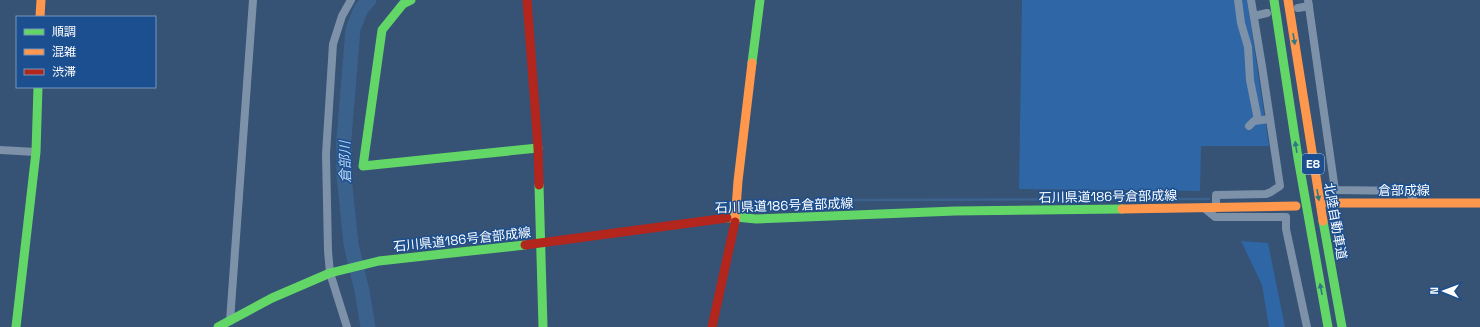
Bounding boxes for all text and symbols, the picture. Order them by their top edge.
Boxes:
legend [16,16,156,88]
text: 順調 [52,24,76,40]
one-way arrow [1291,33,1297,45]
text: 混雑 [52,44,76,60]
text: 渋滞 [52,64,76,80]
water label: 倉部川 [336,139,354,183]
one-way arrow [1293,141,1299,153]
road number: E8 [1302,154,1324,174]
street label: 北陸自動車道 [1320,181,1351,261]
street label: 倉部成線 [1378,182,1430,199]
street label: 石川県道186号倉部成線 [1039,187,1177,206]
one-way arrow [1316,189,1322,201]
street label: 石川県道186号倉部成線 [715,195,854,216]
street label: 石川県道186号倉部成線 [392,224,532,255]
north arrow [1424,271,1464,311]
one-way arrow [1317,283,1323,295]
text: N [1427,287,1441,295]

